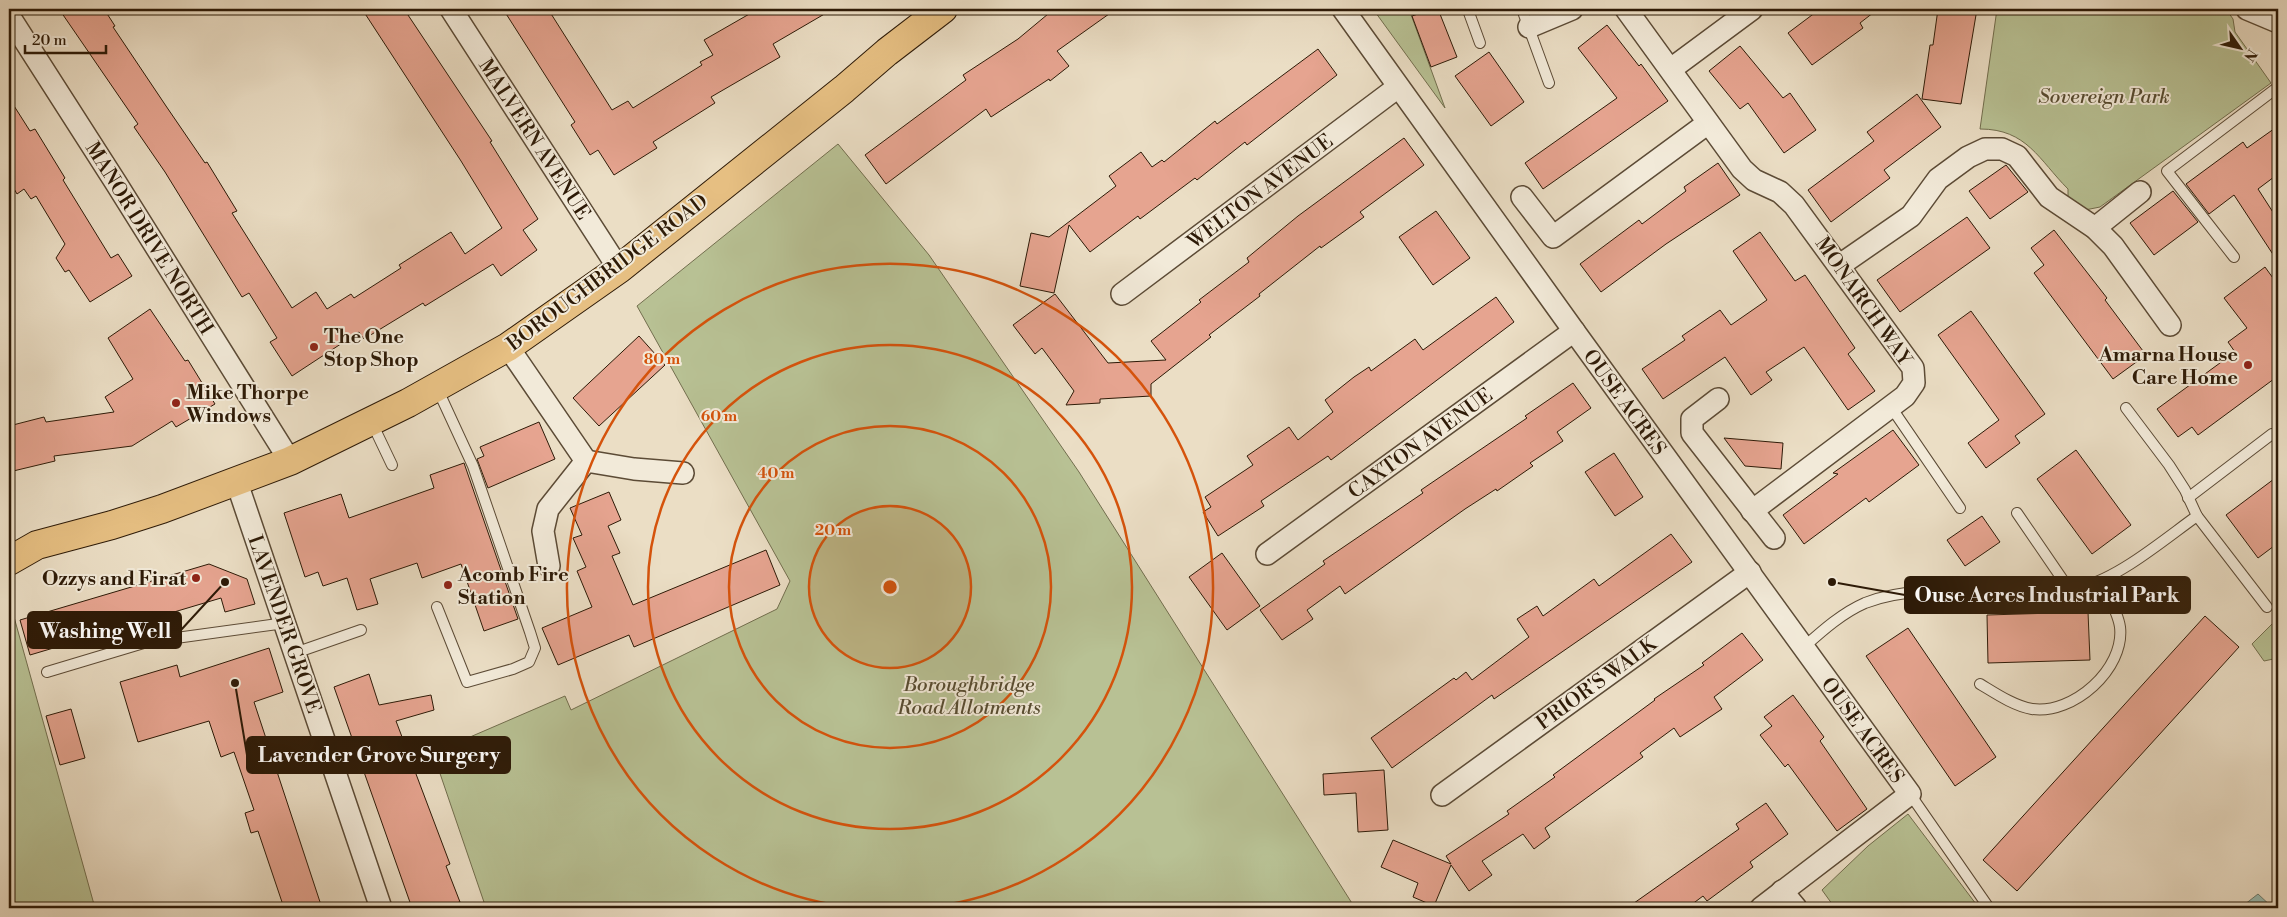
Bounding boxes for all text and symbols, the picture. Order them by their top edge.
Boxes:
scale bar [25,22,106,54]
north arrow [2214,22,2264,72]
text: 20 m [32,31,67,50]
text: N [2239,45,2261,64]
street label: MALVERN AVENUE [472,55,595,225]
park label: Sovereign Park [2038,85,2170,110]
street label: WELTON AVENUE [1182,129,1339,256]
street label: MANOR DRIVE NORTH [79,138,218,340]
street label: BOROUGHBRIDGE ROAD [502,189,713,358]
street label: MONARCH WAY [1809,232,1917,372]
place label: The One Stop Shop [324,325,419,373]
marker: The One Stop Shop [308,341,320,353]
place label: Amarna House Care Home [2097,343,2238,391]
street label: OUSE ACRES [1577,345,1671,461]
text: 80 m [644,350,681,369]
marker: Amarna House Care Home [2242,359,2254,371]
place label: Mike Thorpe Windows [185,381,309,429]
street label: CAXTON AVENUE [1344,383,1498,505]
marker: Mike Thorpe Windows [170,397,182,409]
text: 60 m [701,407,738,426]
text: 40 m [757,464,795,483]
text: 20 m [815,521,852,540]
street label: LAVENDER GROVE [241,532,326,717]
place label: Acomb Fire Station [457,563,569,611]
place label: Ozzys and Firat [42,567,187,592]
marker: Ozzys and Firat [190,572,202,584]
callout: Ouse Acres Industrial Park [1905,577,2190,613]
centre of rings [881,578,899,596]
marker: Acomb Fire Station [442,579,454,591]
text: Ouse Acres Industrial Park [1915,583,2180,609]
callout: Washing Well [28,612,181,648]
text: Washing Well [38,619,171,645]
street label: PRIOR'S WALK [1532,631,1663,736]
park label: Boroughbridge Road Allotments [896,673,1041,721]
street label: OUSE ACRES [1815,673,1909,789]
callout: Lavender Grove Surgery [247,737,510,773]
text: Lavender Grove Surgery [258,743,501,769]

